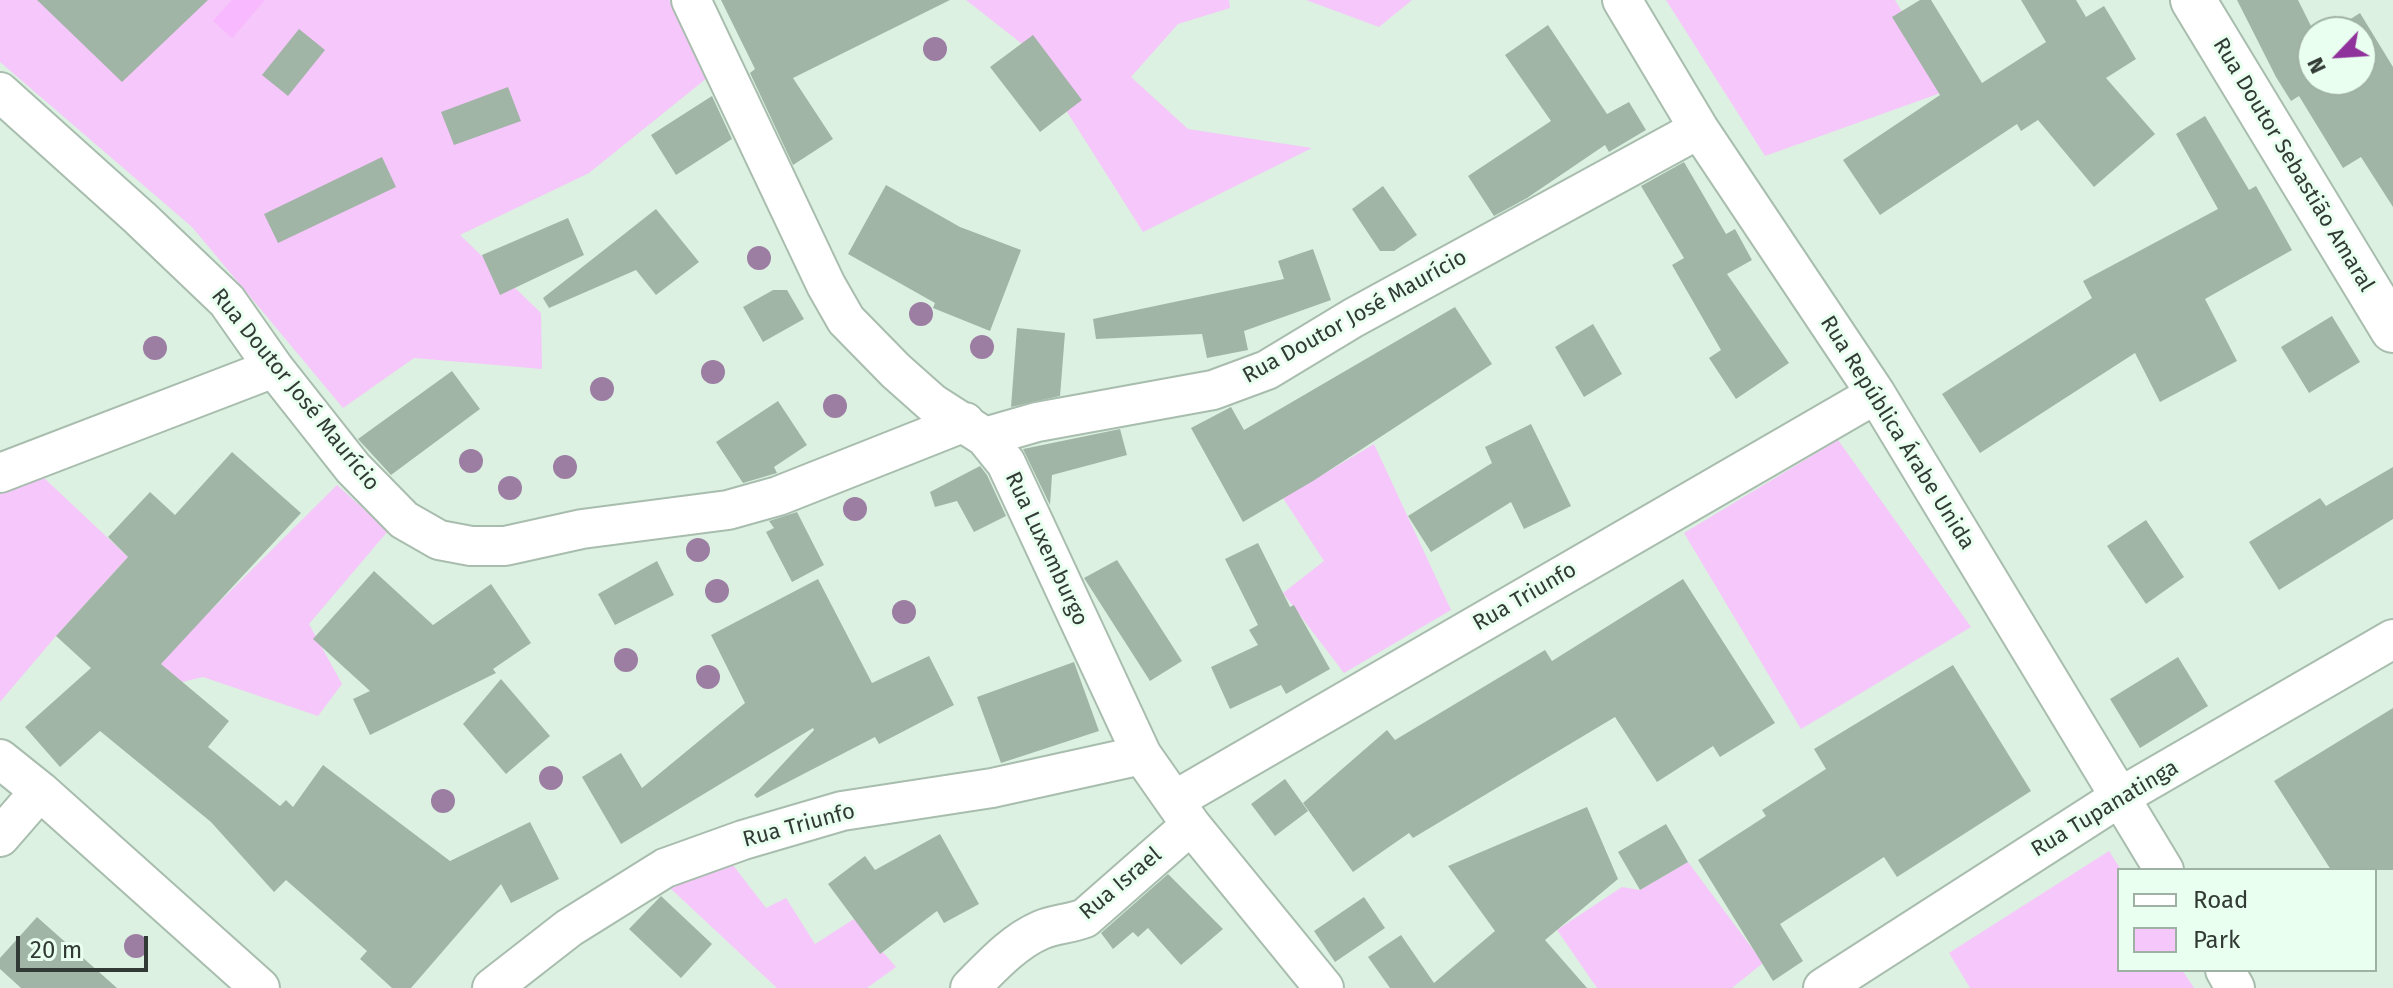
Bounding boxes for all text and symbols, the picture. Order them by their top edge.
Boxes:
north arrow [2297,16,2377,96]
street label: Rua Doutor Sebastião Amaral [2207,33,2379,297]
text: N [2301,53,2332,78]
street label: Rua Doutor José Maurício [1238,244,1472,390]
street label: Rua Doutor José Maurício [205,284,385,496]
street label: Rua República Árabe Unida [1814,311,1980,555]
street label: Rua Luxemburgo [999,468,1093,630]
street label: Rua Triunfo [1469,557,1581,637]
street label: Rua Tupanatinga [2027,755,2183,863]
street label: Rua Triunfo [740,798,858,854]
street label: Rua Israel [1075,842,1167,926]
legend [2117,868,2377,972]
text: Road [2193,886,2248,914]
scale bar [20,920,152,970]
text: Park [2193,926,2240,954]
text: 20 m [30,936,82,964]

